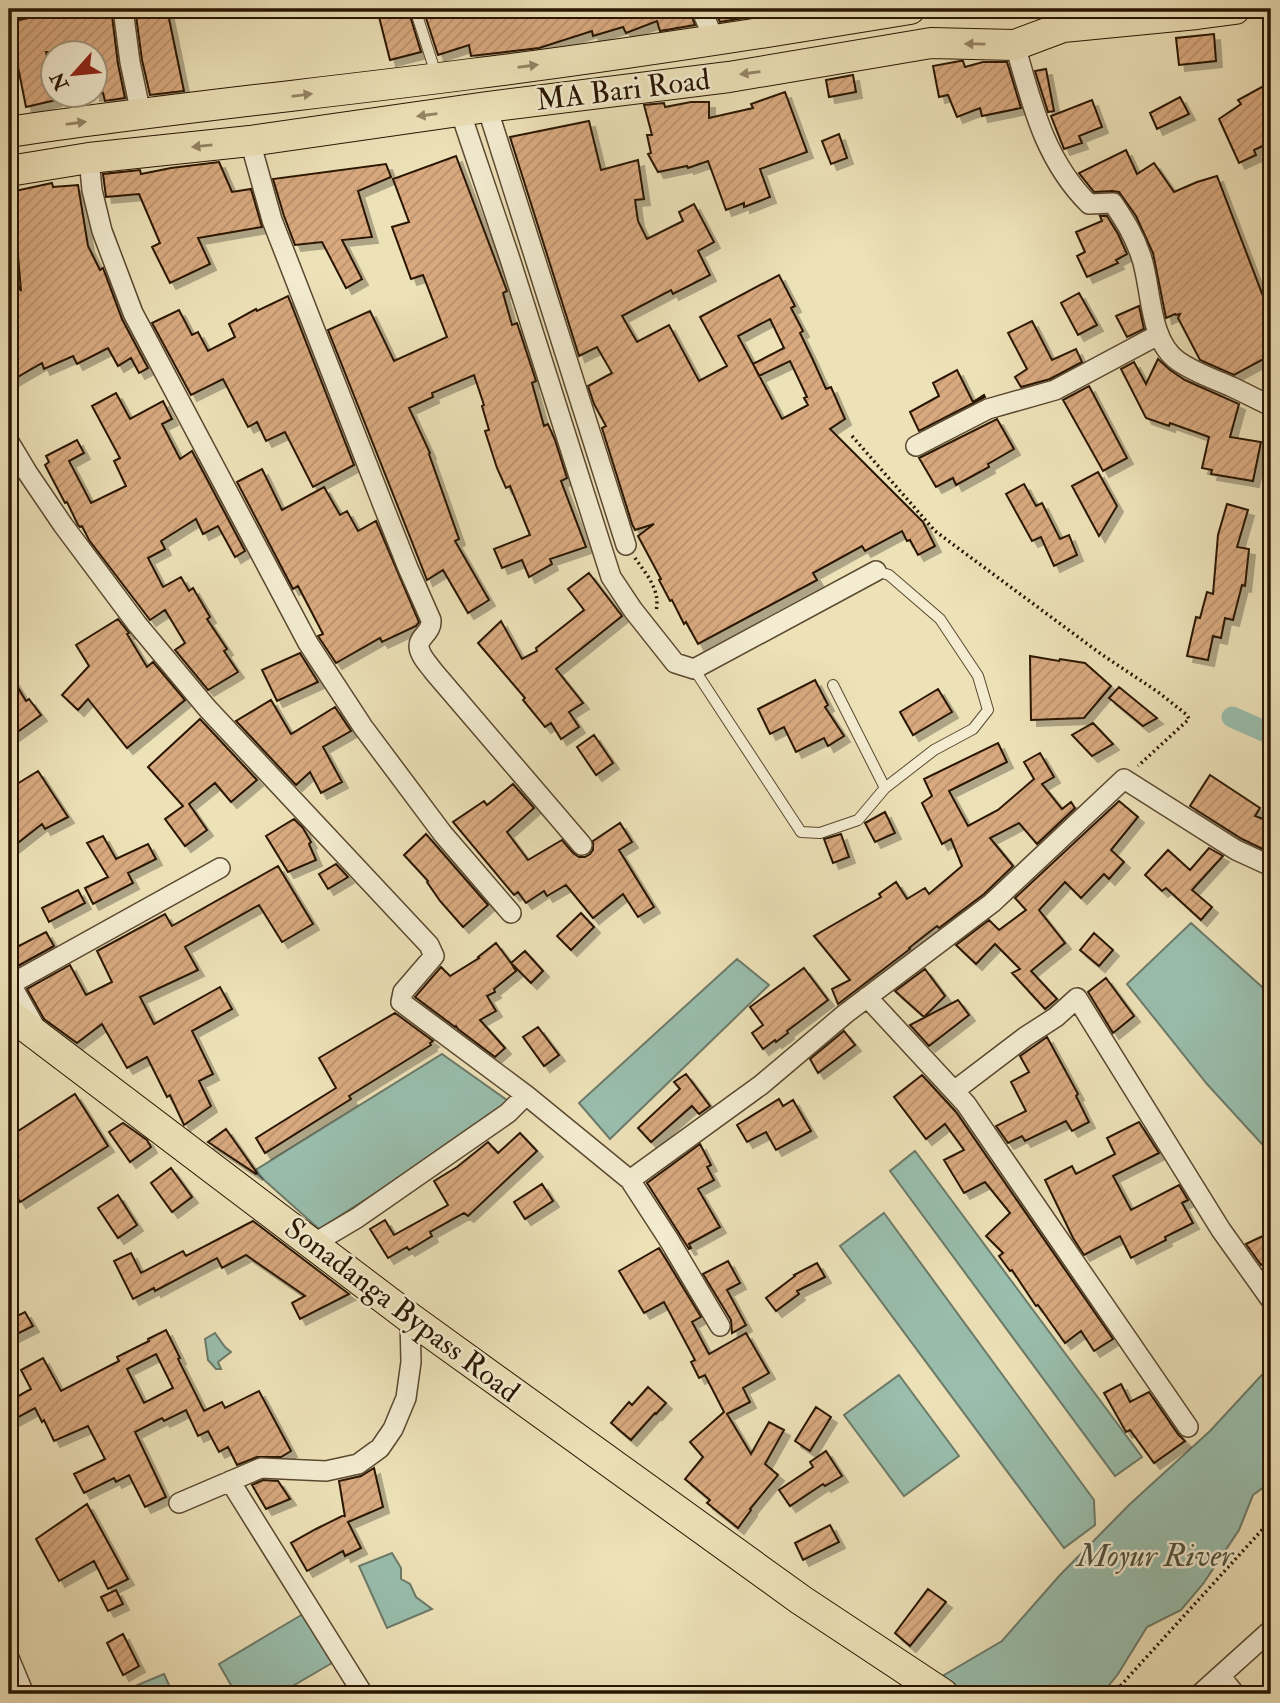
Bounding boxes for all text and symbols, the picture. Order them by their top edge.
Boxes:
north arrow [38,38,108,108]
one-way arrow [964,38,986,50]
one-way arrow [517,60,539,71]
street label: MA Bari Road [534,61,712,119]
text: N [45,67,75,95]
one-way arrow [739,68,761,79]
one-way arrow [291,90,313,101]
one-way arrow [416,110,438,121]
one-way arrow [65,117,87,128]
one-way arrow [191,141,213,152]
street label: Sonadanga Bypass Road [277,1210,527,1411]
water label: Moyur River [1075,1536,1235,1576]

